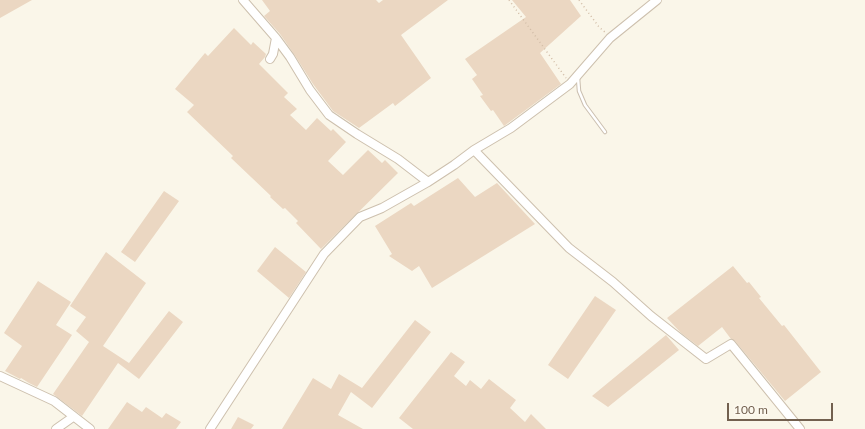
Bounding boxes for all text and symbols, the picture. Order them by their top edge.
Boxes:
scale bar [729,395,835,421]
text: 100 m [734,402,768,417]

